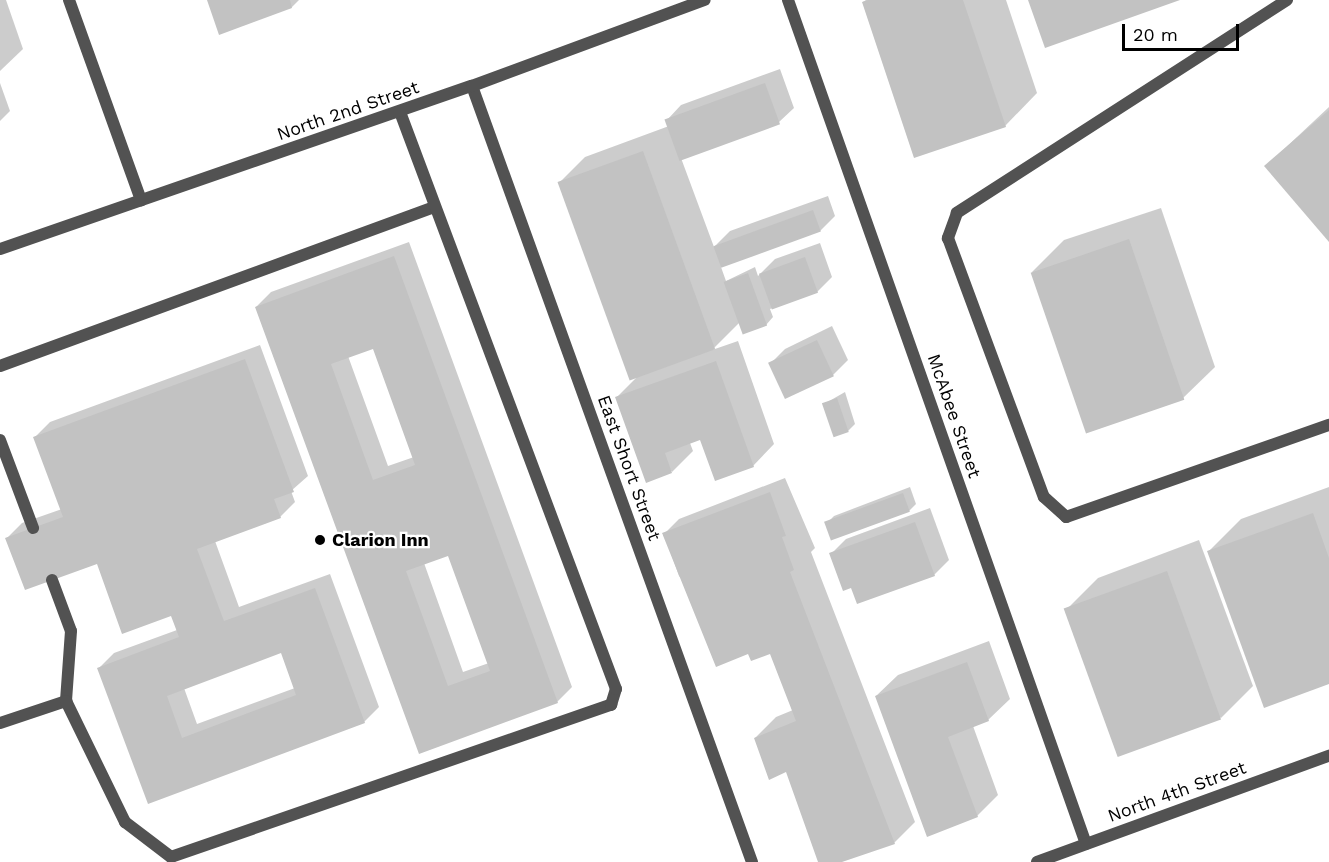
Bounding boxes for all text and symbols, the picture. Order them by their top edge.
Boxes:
scale bar [1125,12,1242,50]
text: 20 m [1133,24,1178,45]
street label: North 2nd Street [274,77,422,145]
street label: McAbee Street [923,351,985,481]
street label: East Short Street [593,392,665,544]
place label: Clarion Inn [332,529,429,551]
marker: Clarion Inn [313,533,327,547]
street label: North 4th Street [1105,757,1249,827]

